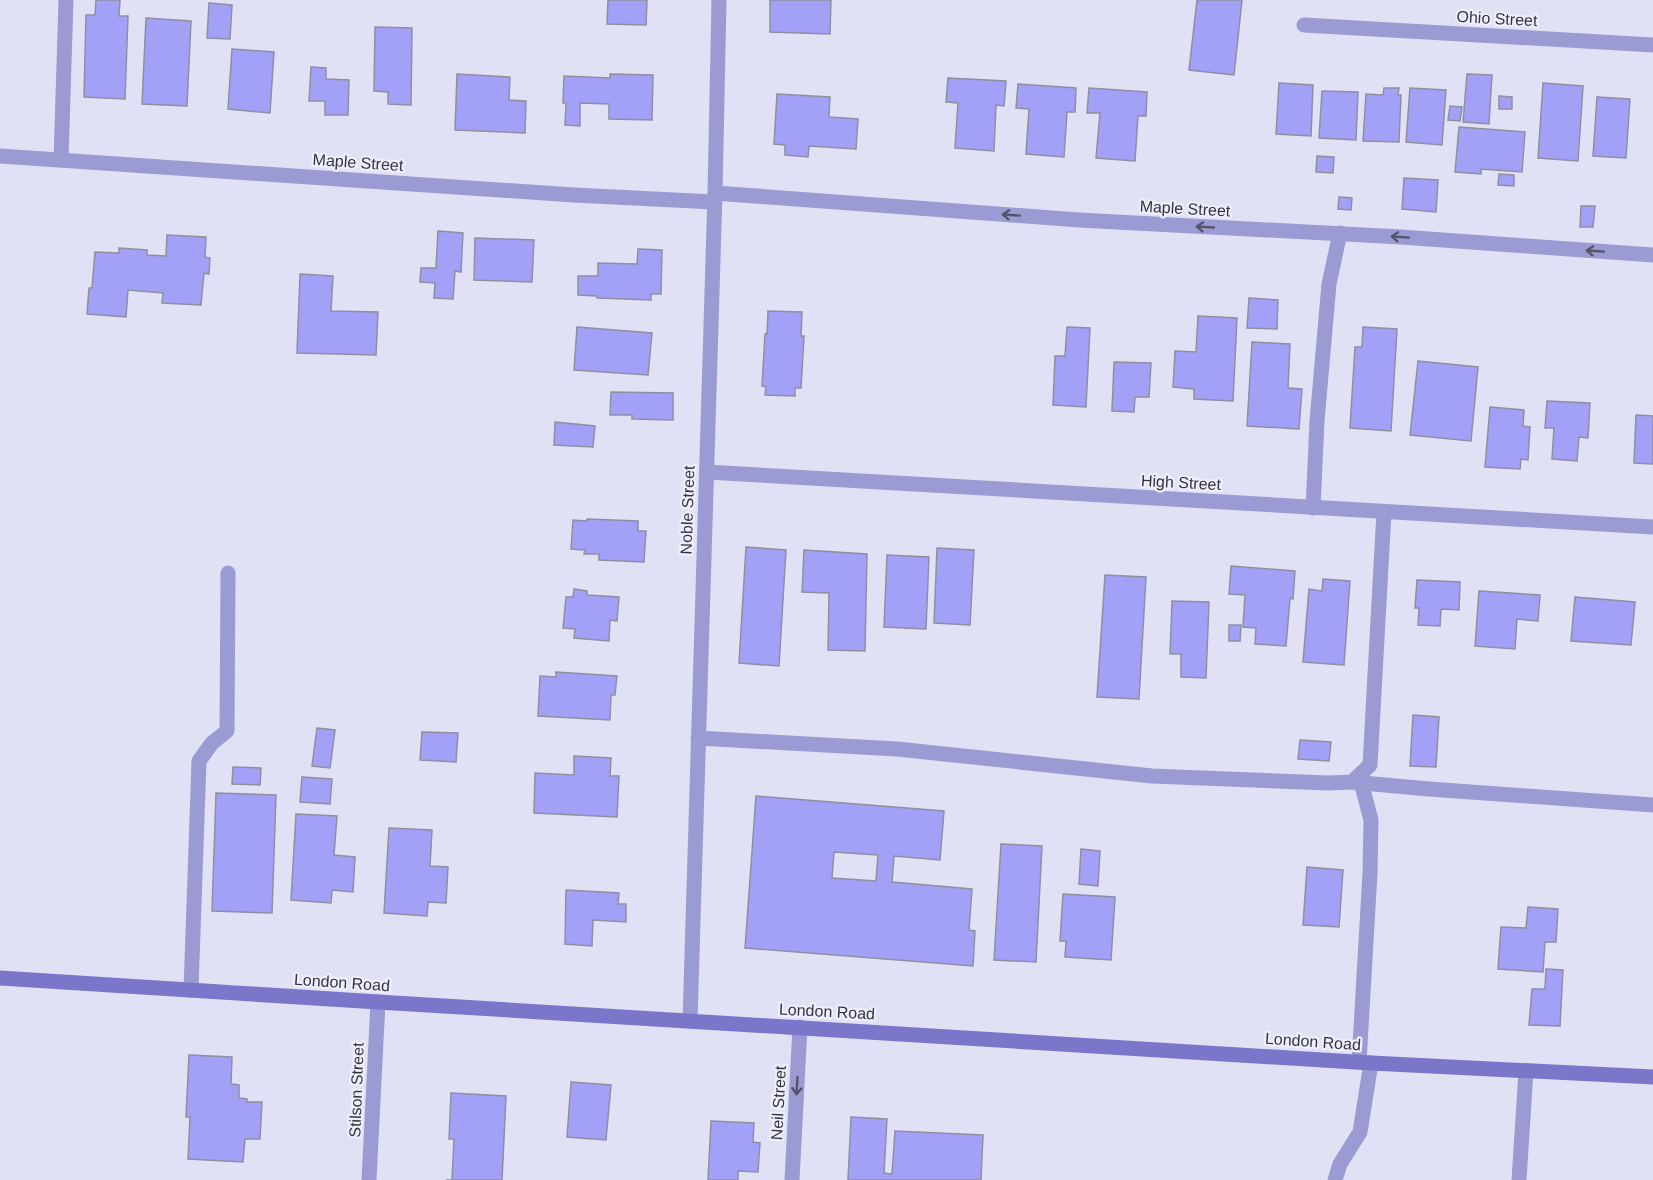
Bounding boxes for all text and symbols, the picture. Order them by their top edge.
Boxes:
street label: Ohio Street [1456,8,1538,29]
street label: Maple Street [312,151,404,174]
street label: Maple Street [1139,198,1231,219]
one-way arrow [1001,209,1021,220]
one-way arrow [1196,221,1216,232]
one-way arrow [1391,231,1411,242]
one-way arrow [1585,245,1605,256]
street label: Noble Street [677,465,698,555]
street label: High Street [1141,472,1222,493]
street label: London Road [293,971,390,994]
street label: London Road [779,1000,875,1023]
street label: London Road [1264,1030,1361,1053]
street label: Stilson Street [346,1042,367,1138]
street label: Neil Street [768,1065,789,1141]
one-way arrow [791,1075,802,1095]

